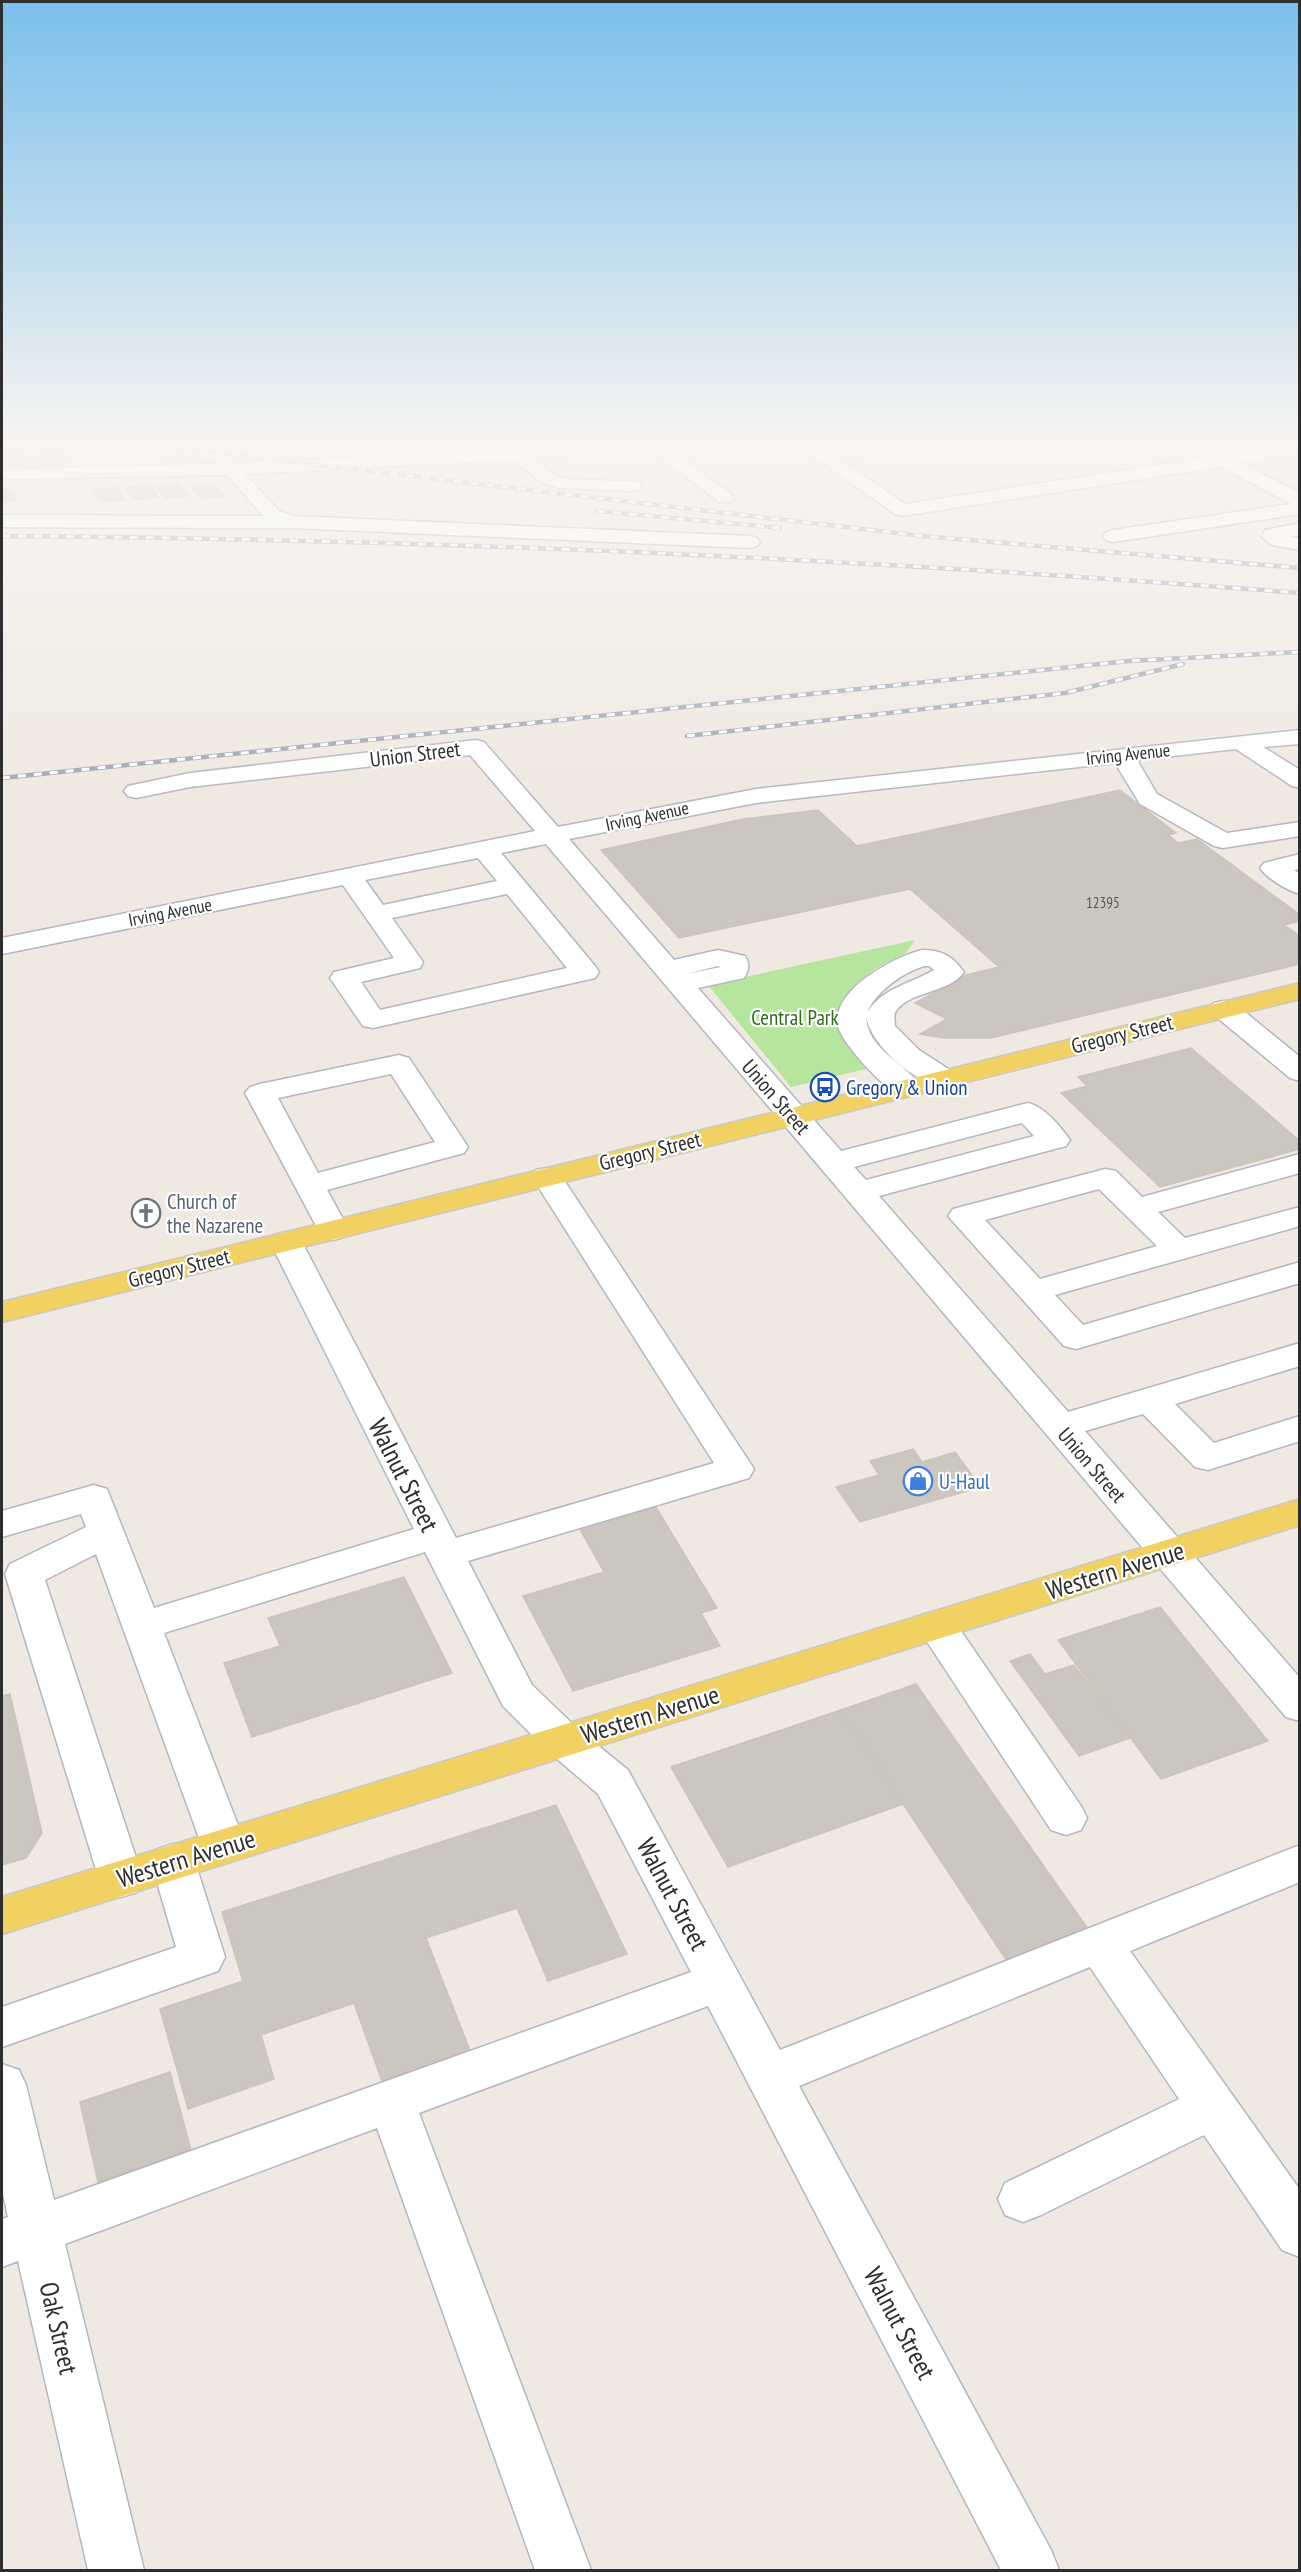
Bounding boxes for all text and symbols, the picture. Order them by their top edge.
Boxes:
street label: Union Street [368,735,462,773]
street label: Irving Avenue [1085,738,1171,770]
street label: Irving Avenue [603,796,691,836]
street label: Irving Avenue [126,893,214,931]
house number: 12395 [1086,893,1120,912]
park label: Central Park [751,1004,839,1031]
street label: Gregory Street [1068,1008,1176,1060]
street label: Union Street [736,1054,816,1140]
bus stop icon: Gregory & Union [809,1071,841,1103]
place label: Gregory & Union [846,1074,967,1101]
street label: Gregory Street [596,1125,704,1177]
place label: Church of the Nazarene [167,1188,263,1239]
church icon: Church of the Nazarene [130,1197,162,1229]
street label: Gregory Street [125,1242,233,1294]
street label: Walnut Street [362,1413,446,1537]
street label: Union Street [1052,1422,1132,1508]
shop icon: U-Haul [902,1465,934,1497]
place label: U-Haul [939,1468,990,1495]
street label: Western Avenue [1042,1533,1188,1607]
street label: Western Avenue [577,1677,723,1751]
street label: Western Avenue [113,1821,259,1895]
street label: Walnut Street [630,1832,716,1956]
street label: Walnut Street [857,2261,943,2385]
street label: Oak Street [32,2279,86,2377]

